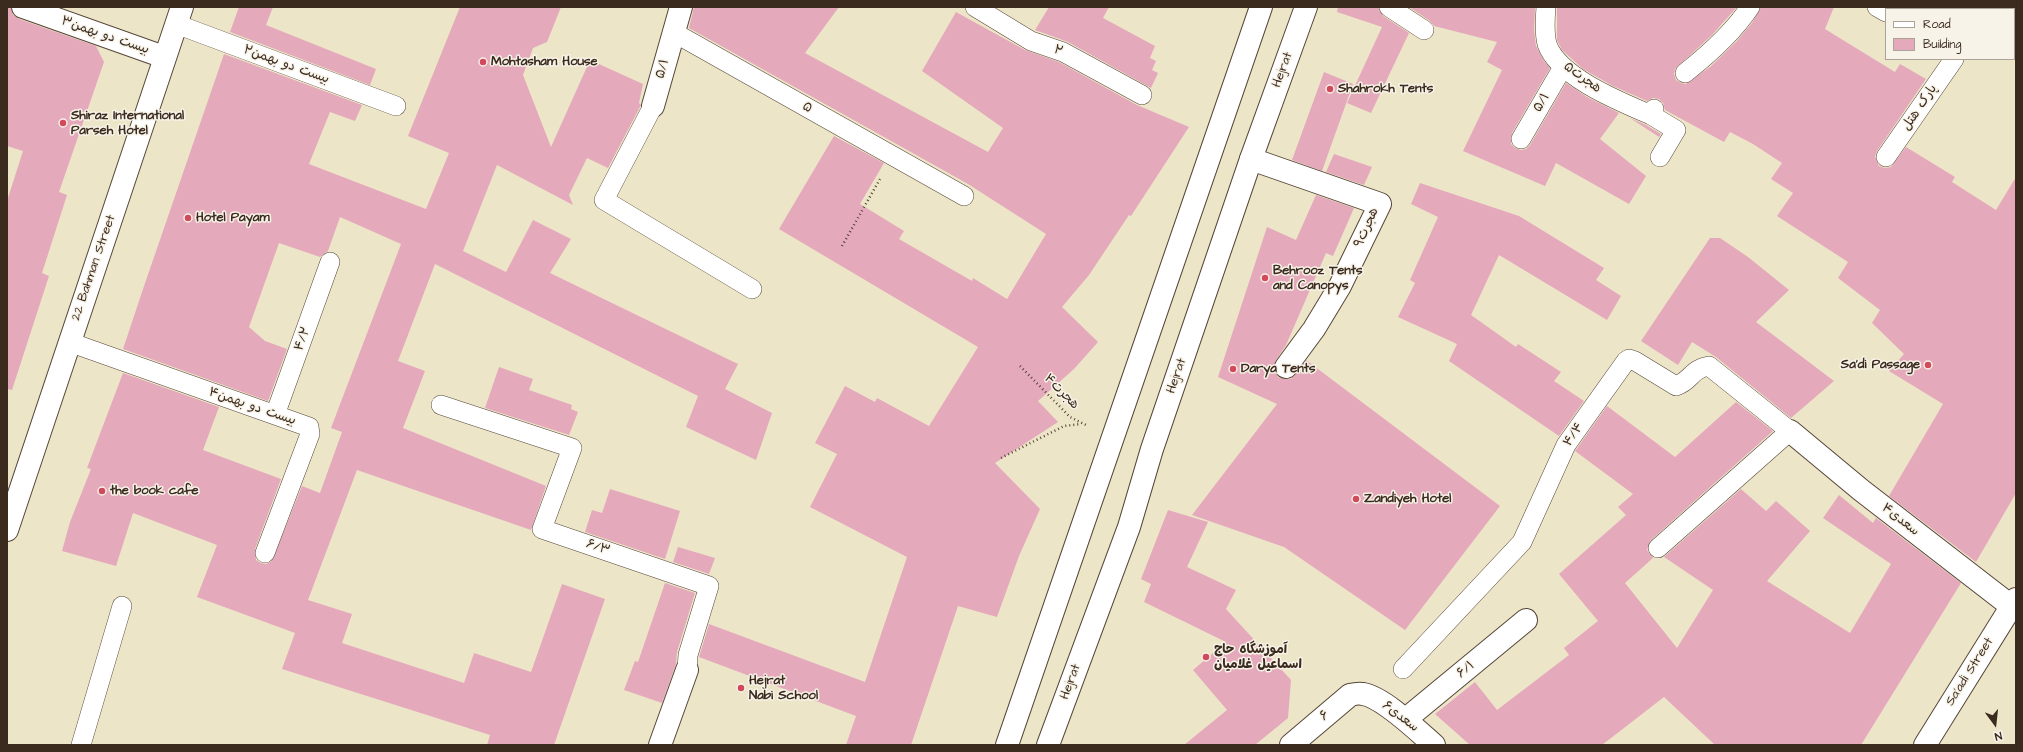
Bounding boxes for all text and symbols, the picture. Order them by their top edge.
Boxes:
legend [1885,8,2015,60]
street label: بیست دو بهمن۳ [59,14,151,58]
text: Road [1923,16,1951,33]
text: Building [1923,36,1961,53]
street label: بیست دو بهمن۲ [241,42,331,88]
street label: ۲ [1051,42,1065,60]
street label: Hejrat [1269,50,1297,90]
place label: Mohtasham House [491,54,598,70]
marker: Mohtasham House [478,57,488,67]
street label: ۵/۱ [653,58,673,80]
street label: هجرت۵ [1560,59,1604,97]
place label: Shahrokh Tents [1338,81,1433,97]
street label: پارک هتل [1899,82,1941,134]
marker: Shahrokh Tents [1325,84,1335,94]
street label: ۵/۱ [1530,91,1554,115]
street label: ۵ [799,99,815,117]
place label: Shiraz International Parseh Hotel [71,108,184,139]
marker: Shiraz International Parseh Hotel [58,118,68,128]
street label: هجرت۹ [1351,206,1383,250]
place label: Hotel Payam [196,210,269,226]
street label: 22 Bahman Street [69,213,119,323]
marker: Hotel Payam [183,213,193,223]
place label: Behrooz Tents and Canopys [1273,263,1363,294]
marker: Behrooz Tents and Canopys [1260,273,1270,283]
street label: ۴/۲ [291,325,315,353]
street label: Hejrat [1164,356,1190,396]
place label: Sa'di Passage [1841,357,1920,373]
marker: Sa'di Passage [1923,360,1933,370]
place label: Darya Tents [1241,361,1316,377]
marker: Darya Tents [1228,364,1238,374]
street label: هجرت۴ [1040,371,1082,413]
street label: بیست دو بهمن۴ [206,385,298,429]
street label: ۴/۴ [1560,420,1588,450]
place label: the book cafe [110,483,199,499]
marker: the book cafe [97,486,107,496]
place label: Zandiyeh Hotel [1364,491,1451,507]
marker: Zandiyeh Hotel [1351,494,1361,504]
street label: سعدی۴ [1878,500,1922,540]
street label: ۶/۳ [584,537,612,559]
street label: Sa'adi Street [1943,635,1997,709]
place label: آموزشگاه حاج اسماعیل غلامیان [1214,642,1302,673]
marker: آموزشگاه حاج اسماعیل غلامیان [1201,652,1211,662]
street label: ۶/۱ [1454,658,1478,682]
street label: Hejrat [1057,662,1085,702]
place label: Hejrat Nabi School [749,673,818,704]
marker: Hejrat Nabi School [736,683,746,693]
street label: سعدی۶ [1379,698,1421,736]
north arrow [1975,704,2015,744]
street label: ۶ [1317,707,1333,725]
text: N [1993,728,2004,744]

